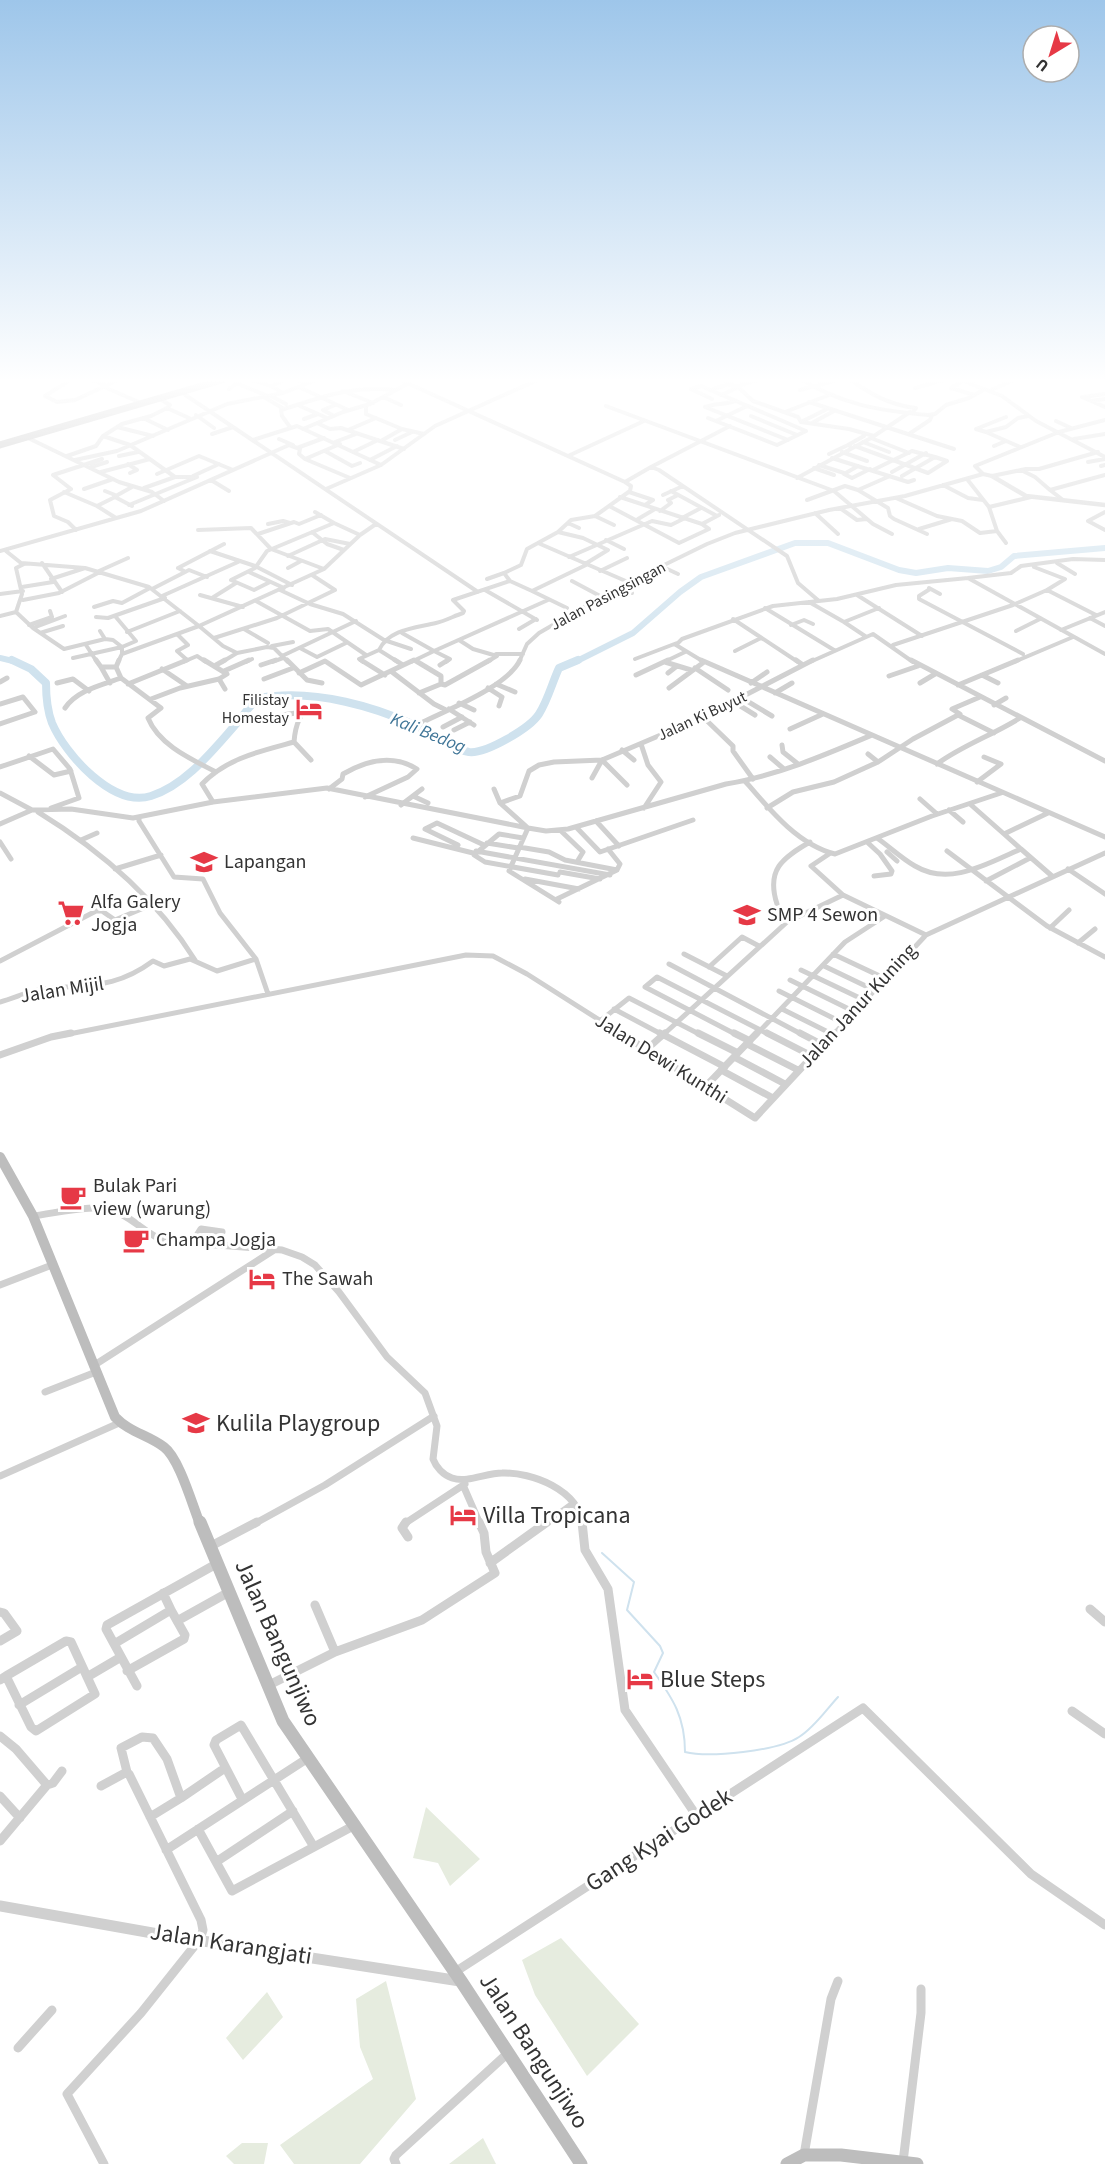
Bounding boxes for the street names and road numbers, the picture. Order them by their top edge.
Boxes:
street label: Jalan Pasingsingan [546,556,670,636]
street label: Jalan Ki Buyut [654,686,751,746]
street label: Jalan Janur Kuning [793,937,923,1075]
street label: Jalan Mijil [18,970,106,1010]
street label: Jalan Dewi Kunthi [590,1007,732,1111]
street label: Jalan Bangunjiwo [226,1554,330,1732]
street label: Gang Kyai Godek [579,1779,739,1901]
street label: Jalan Karangjati [148,1914,314,1974]
street label: Jalan Bangunjiwo [470,1966,598,2136]

